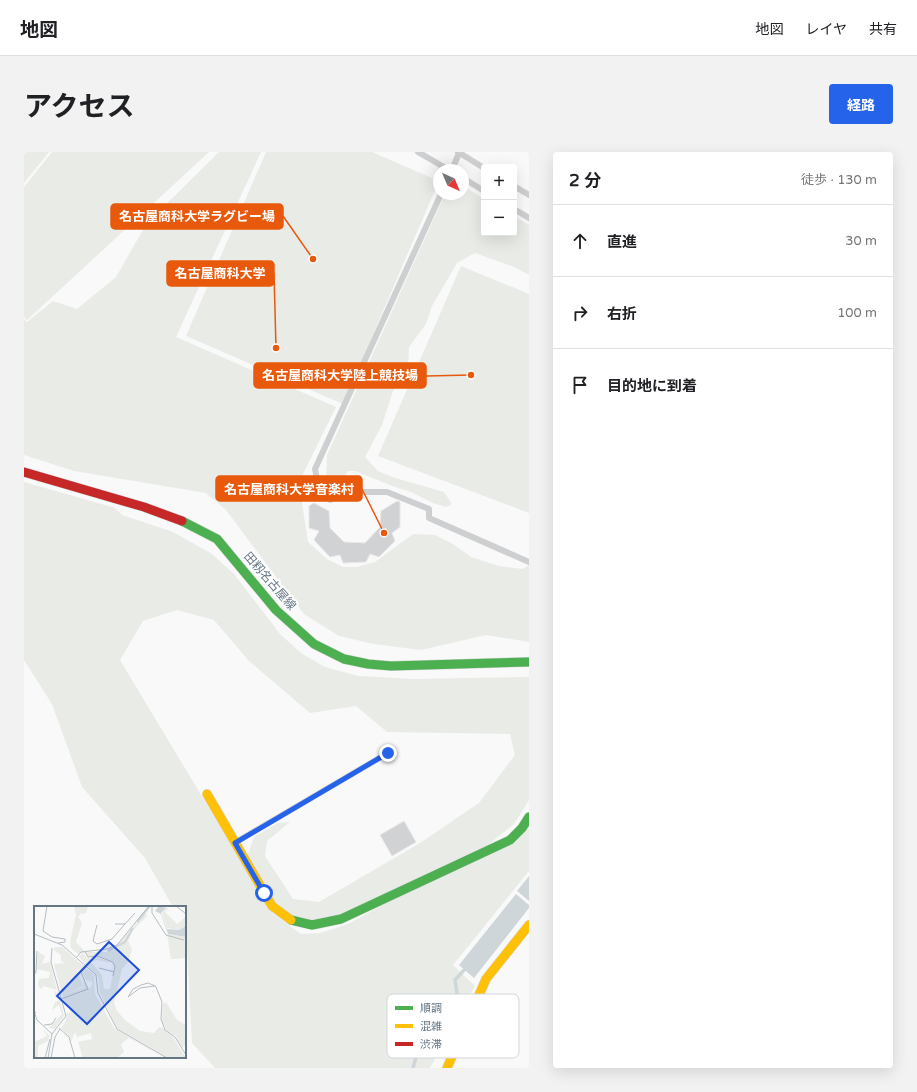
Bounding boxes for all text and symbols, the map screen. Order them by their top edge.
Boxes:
text: 地図 [20,19,58,41]
text: 地図 [755,21,783,38]
text: レイヤ [805,21,847,38]
text: 共有 [869,21,897,38]
button: 経路 [829,84,893,124]
text: アクセス [24,90,135,124]
north arrow [433,164,469,200]
map controls [481,164,517,236]
button: + [481,164,517,200]
text: 2 分 [569,170,601,191]
text: 徒歩 · 130 m [801,172,877,188]
button: − [481,200,517,236]
callout: 名古屋商科大学ラグビー場 [111,204,283,229]
text: 名古屋商科大学ラグビー場 [119,209,275,225]
icon: ahead [569,230,591,252]
text: 直進 [607,233,637,251]
text: 30 m [845,233,877,249]
callout: 名古屋商科大学 [167,261,274,286]
text: 名古屋商科大学 [174,266,266,282]
icon: right [569,302,591,324]
text: 右折 [607,305,637,323]
text: 100 m [837,305,877,321]
callout: 名古屋商科大学陸上競技場 [254,363,426,388]
text: 名古屋商科大学陸上競技場 [262,368,418,384]
icon: arrive [569,374,591,396]
text: 目的地に到着 [607,377,697,395]
callout: 名古屋商科大学音楽村 [216,476,362,501]
text: 名古屋商科大学音楽村 [224,482,354,498]
street label: 田籾名古屋線 [241,549,299,613]
route end [379,744,397,762]
route start [255,884,273,902]
inset map [34,906,186,1058]
legend [387,994,519,1058]
text: 順調 [420,1002,442,1015]
text: 混雑 [420,1020,442,1033]
text: 渋滞 [420,1038,442,1051]

